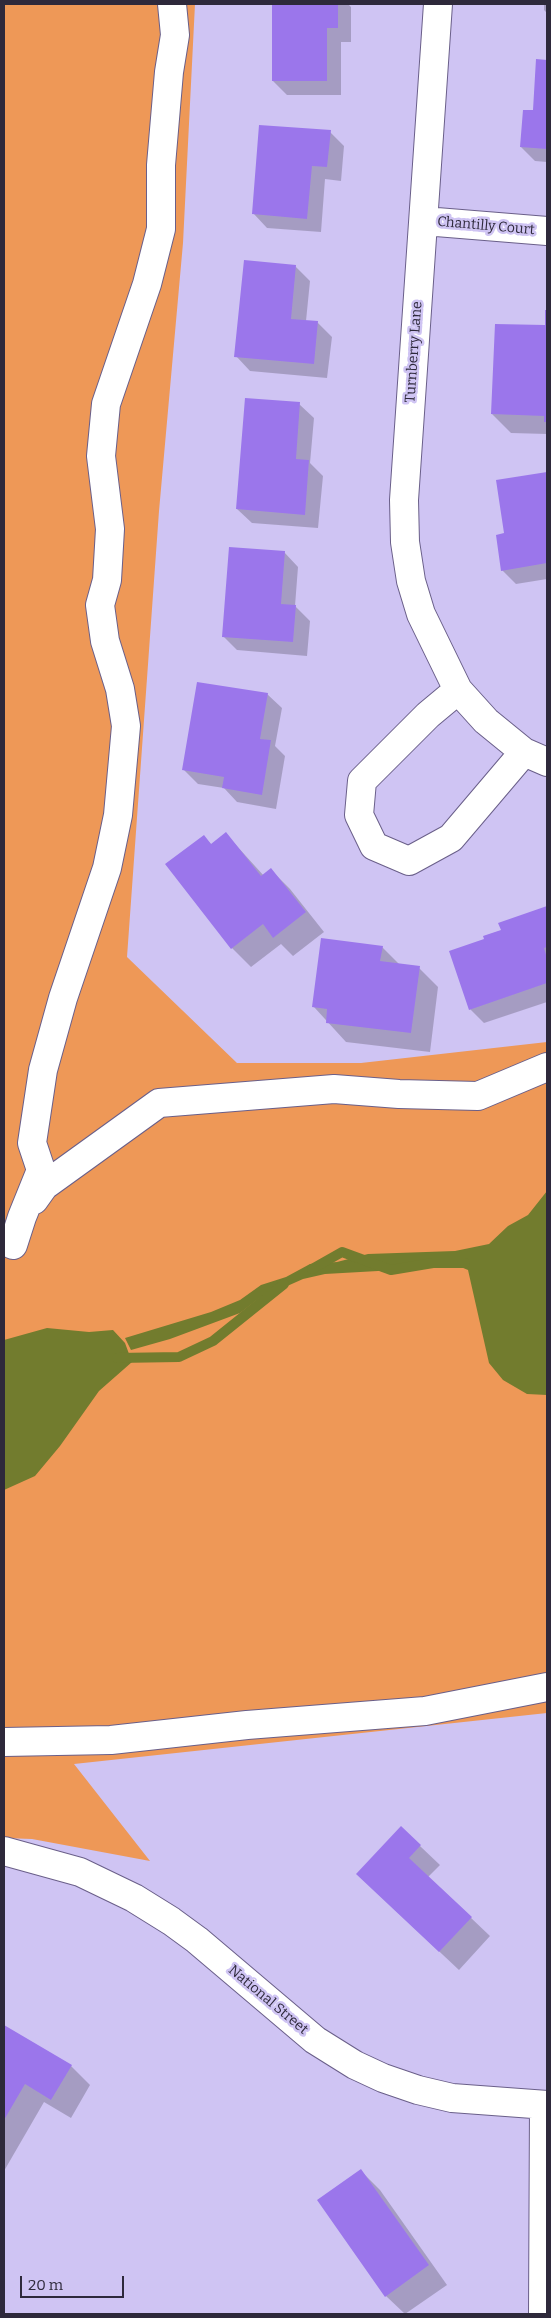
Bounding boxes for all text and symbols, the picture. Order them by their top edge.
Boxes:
street label: Chantilly Court [437,213,535,239]
street label: Turnberry Lane [402,301,426,403]
street label: National Street [225,1962,311,2038]
scale bar [22,2266,126,2298]
text: 20 m [28,2276,63,2294]

